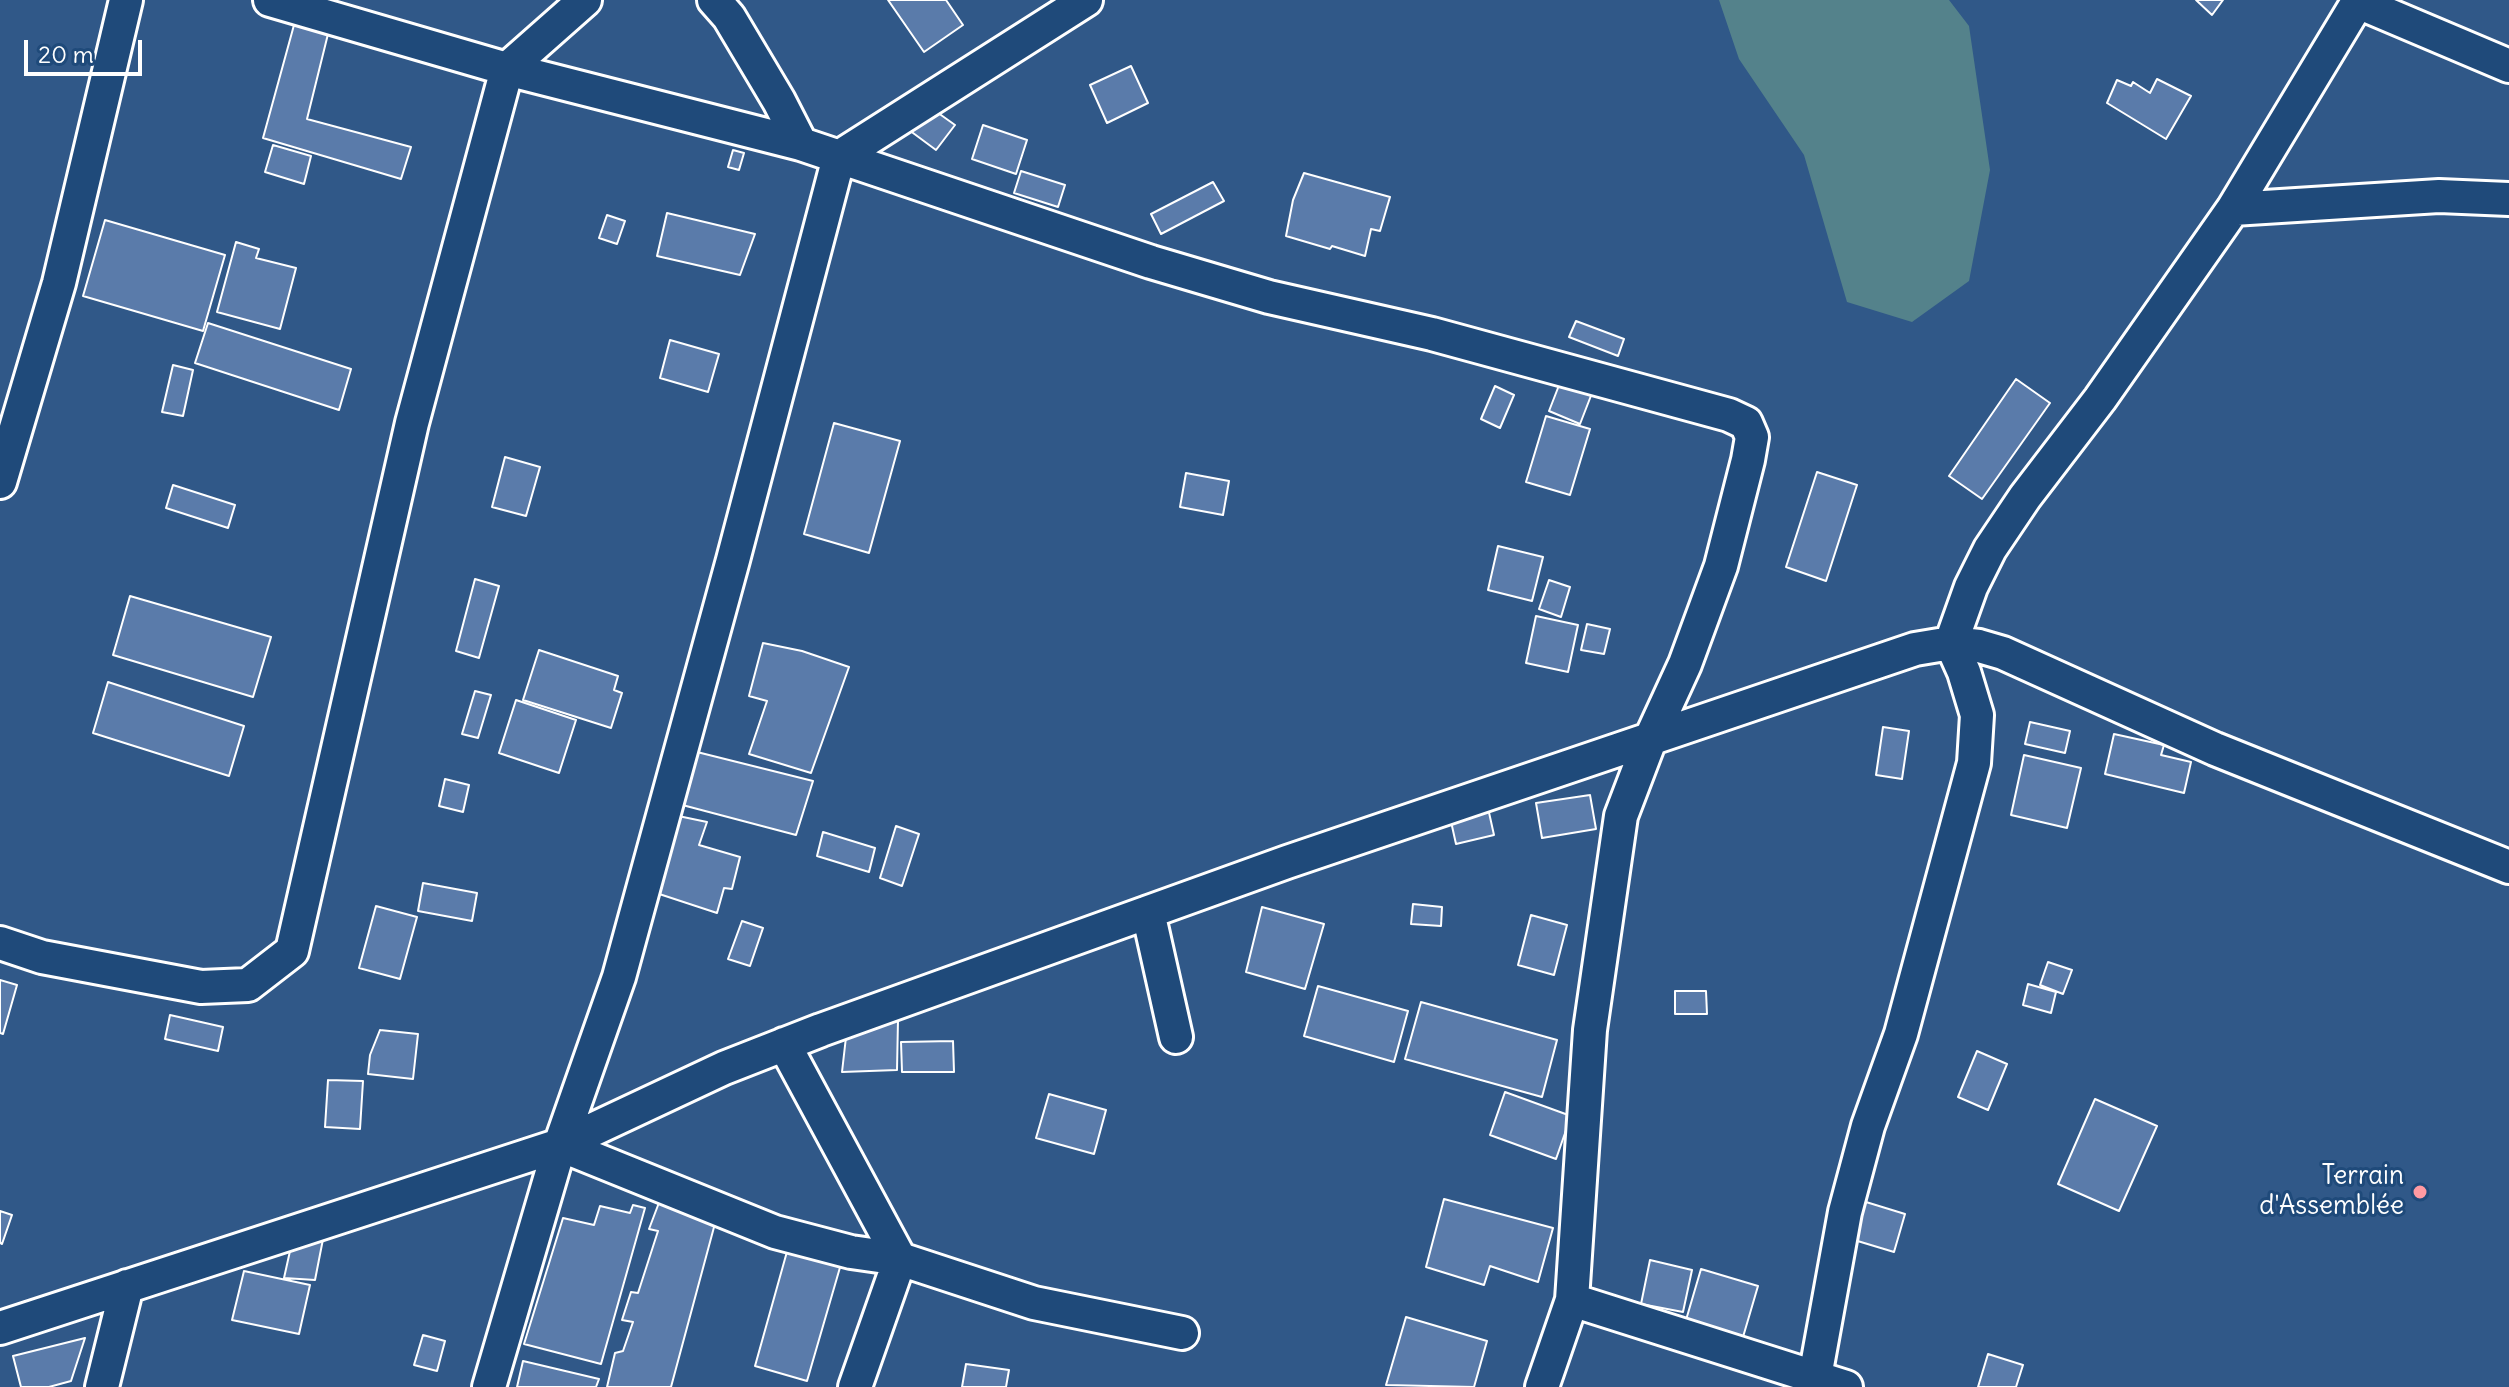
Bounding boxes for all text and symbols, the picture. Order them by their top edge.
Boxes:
scale bar [28,24,146,74]
text: 20 m [38,39,94,69]
place label: Terrain d'Assemblée [2259,1161,2404,1222]
marker: Terrain d'Assemblée [2411,1183,2429,1201]

